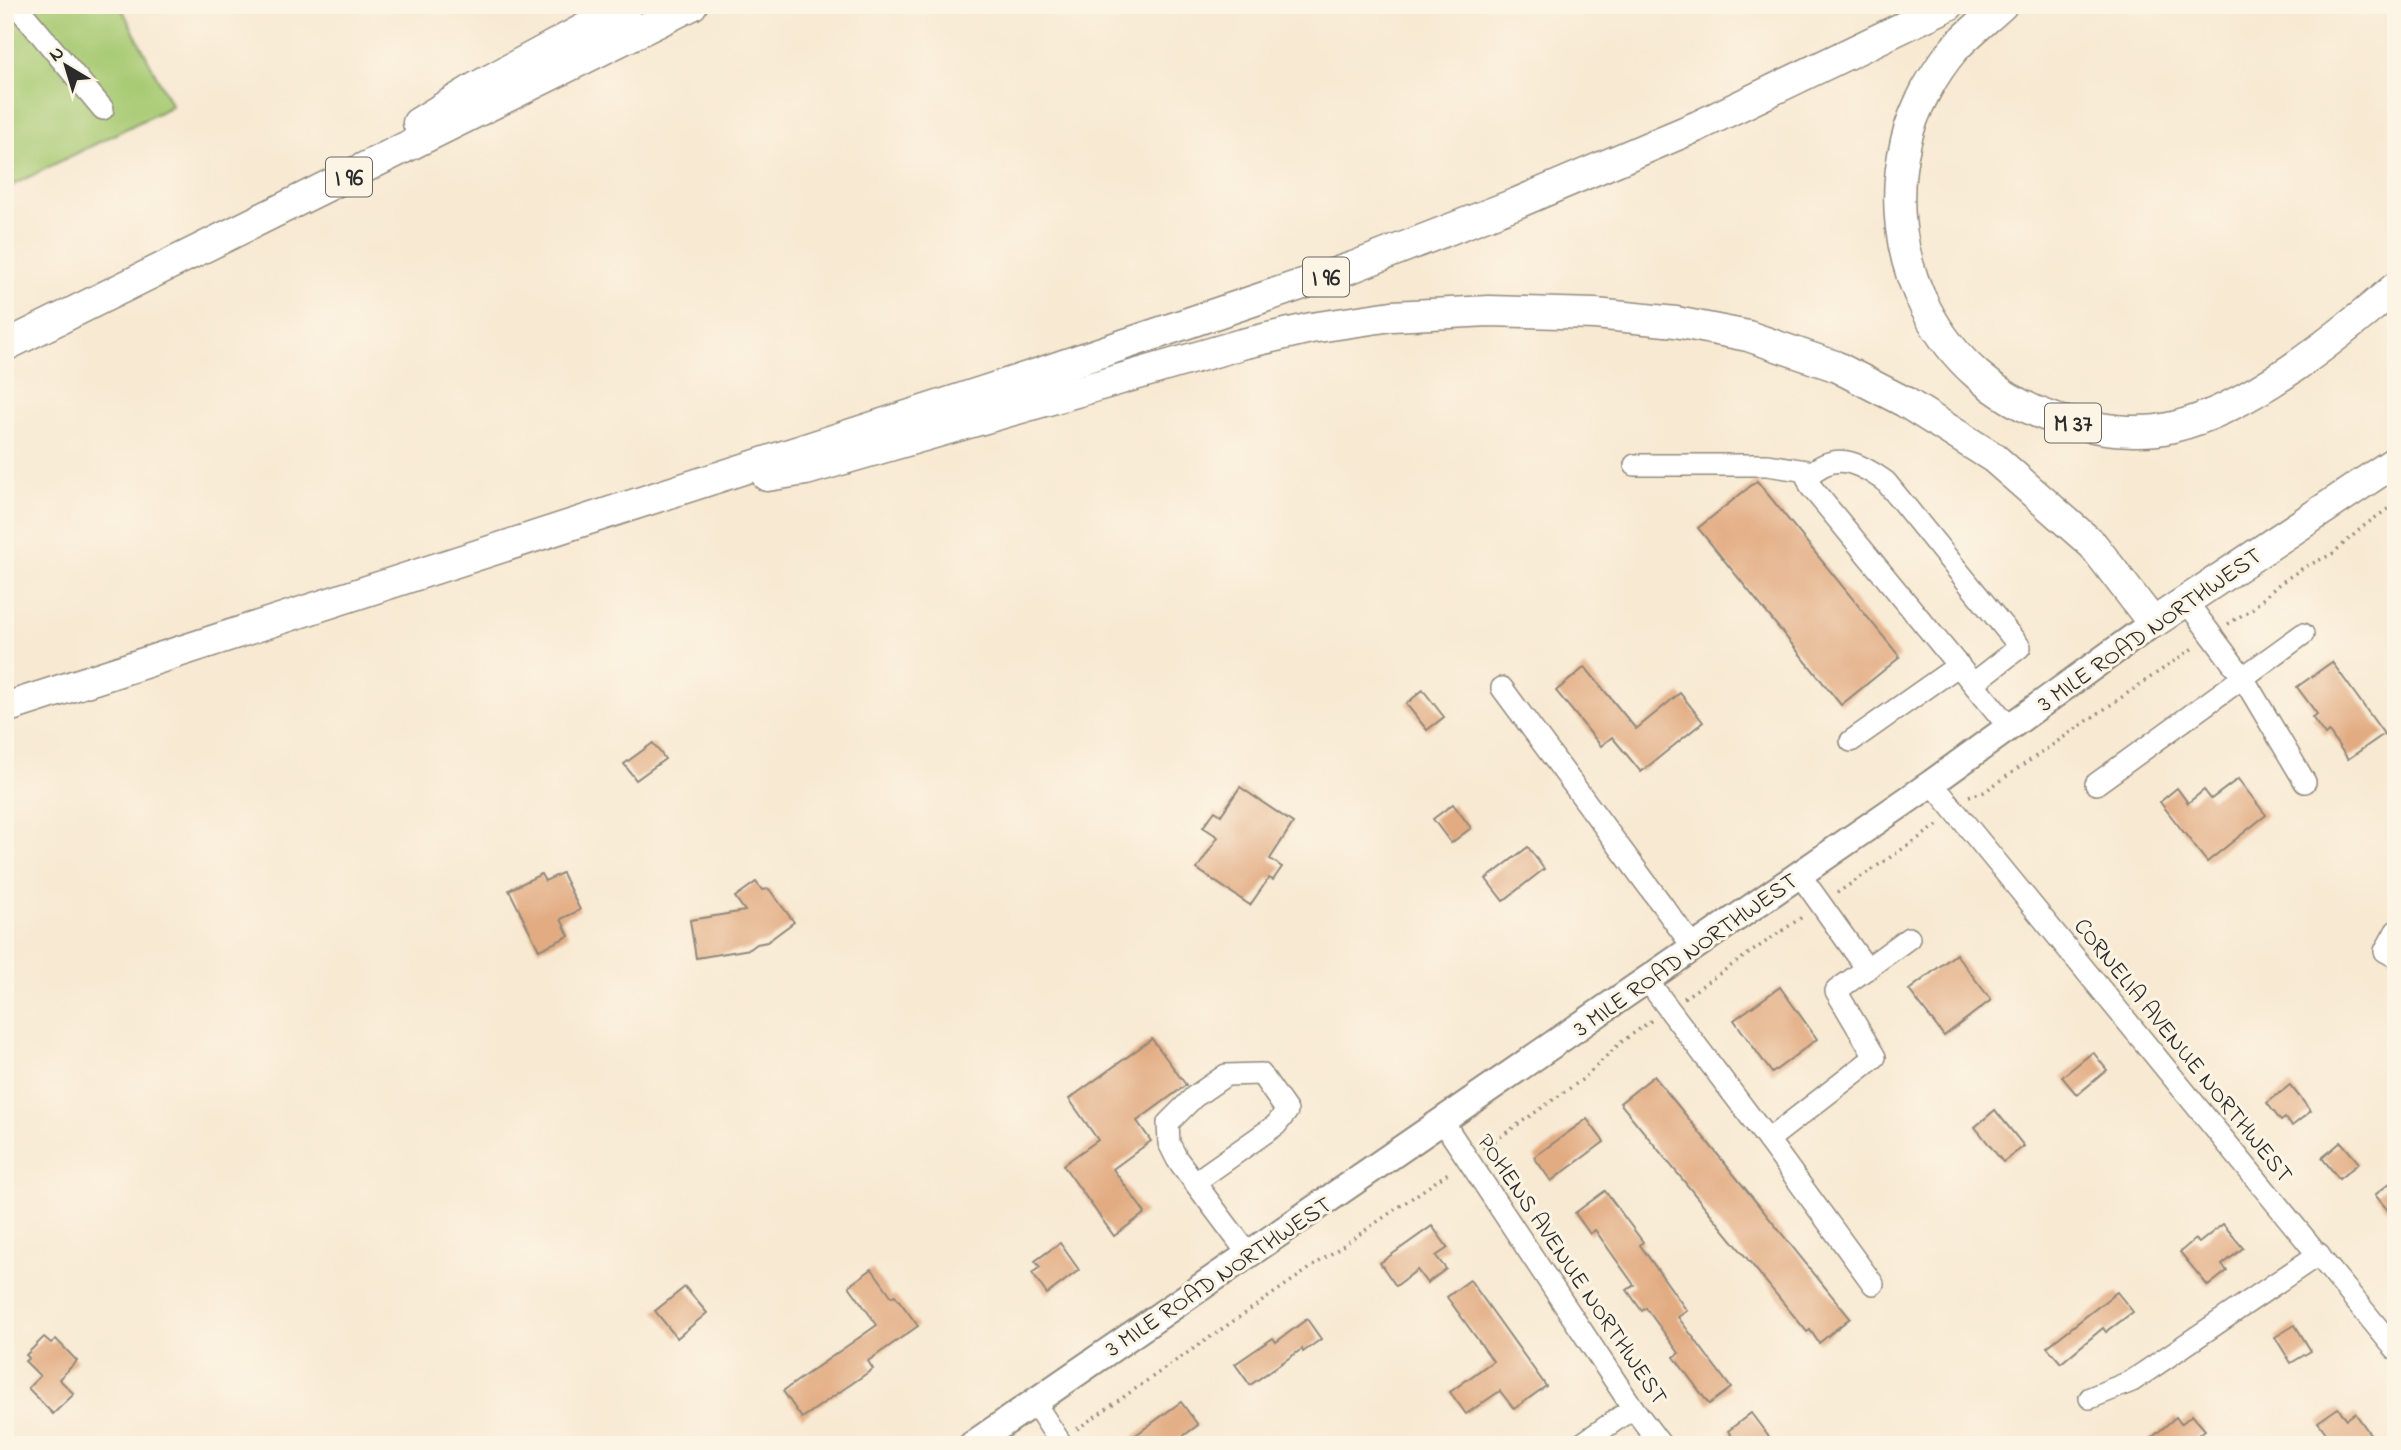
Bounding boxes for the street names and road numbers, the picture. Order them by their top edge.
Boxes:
road number: I 96 [326,158,372,196]
road number: I 96 [1303,258,1349,296]
road number: M 37 [2045,404,2101,442]
street label: 3 MILE ROAD NORTHWEST [2031,540,2270,722]
street label: 3 MILE ROAD NORTHWEST [1567,865,1806,1047]
street label: CORNELIA AVENUE NORTHWEST [2064,911,2300,1192]
street label: POHENS AVENUE NORTHWEST [1467,1128,1675,1413]
street label: 3 MILE ROAD NORTHWEST [1099,1189,1340,1367]

